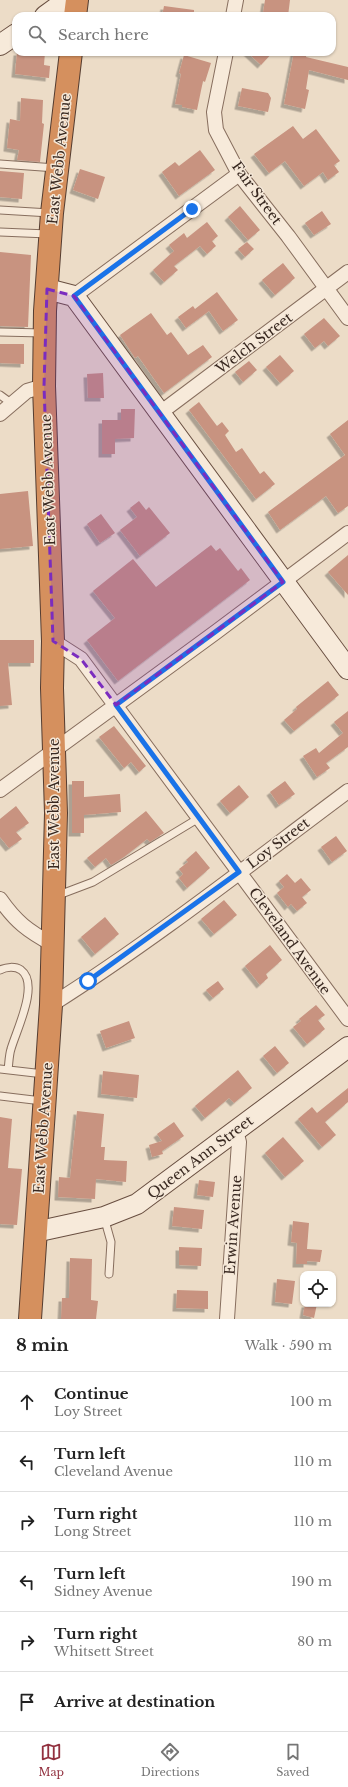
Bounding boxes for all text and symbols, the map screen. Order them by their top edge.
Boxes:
search box [12,12,336,56]
icon: search [26,23,48,45]
text: Search here [58,25,149,44]
street label: East Webb Avenue [43,93,75,225]
street label: Fair Street [228,158,286,229]
route end [183,200,201,218]
street label: Welch Street [211,308,296,378]
street label: East Webb Avenue [37,414,59,546]
street label: East Webb Avenue [45,738,63,870]
street label: Loy Street [243,813,313,872]
street label: Cleveland Avenue [245,884,335,998]
route start [79,972,97,990]
street label: East Webb Avenue [29,1062,57,1194]
street label: Queen Ann Street [143,1111,257,1203]
street label: Erwin Avenue [221,1175,245,1275]
map controls [300,1271,336,1307]
button: locate [300,1271,336,1307]
text: 8 min [16,1335,69,1356]
text: Walk · 590 m [245,1337,332,1354]
text: Continue [54,1384,129,1403]
icon: ahead [16,1391,38,1413]
text: 100 m [290,1393,332,1410]
text: Loy Street [54,1403,122,1420]
text: Turn left [54,1444,125,1463]
icon: left [16,1451,38,1473]
text: 110 m [293,1453,332,1470]
text: Cleveland Avenue [54,1463,173,1480]
text: Turn right [54,1504,137,1523]
icon: right [16,1511,38,1533]
text: 110 m [293,1513,332,1530]
text: Long Street [54,1523,131,1540]
text: Turn left [54,1564,125,1583]
icon: left [16,1571,38,1593]
text: 190 m [291,1573,332,1590]
text: Sidney Avenue [54,1583,152,1600]
text: Turn right [54,1624,137,1643]
icon: right [16,1631,38,1653]
text: 80 m [297,1633,332,1650]
text: Whitsett Street [54,1643,154,1660]
icon: arrive [16,1691,38,1713]
text: Arrive at destination [54,1692,215,1711]
tab: Map [38,1741,64,1779]
tab: Directions [141,1741,199,1779]
tab: Saved [276,1741,310,1779]

